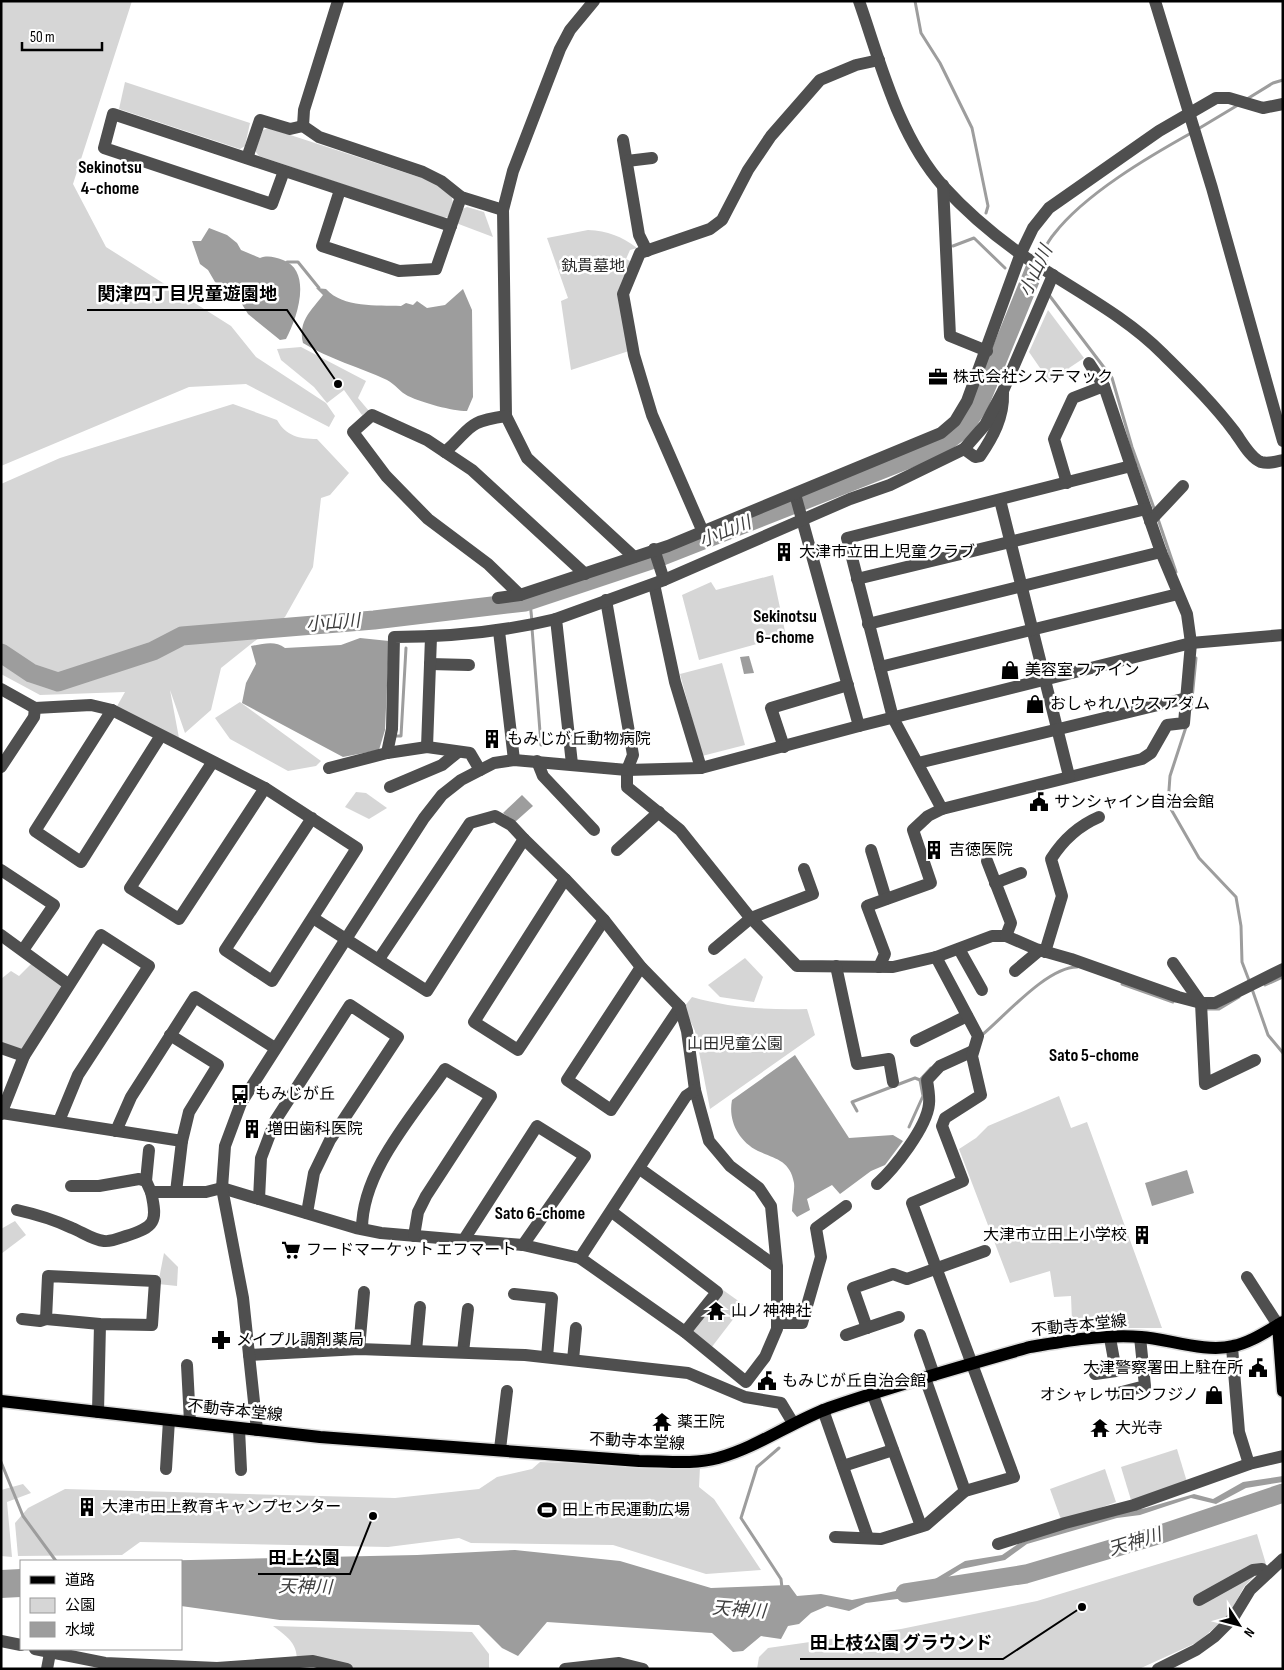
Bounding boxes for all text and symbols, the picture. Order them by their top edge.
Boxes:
scale bar [22,20,102,52]
text: 50 m [30,28,55,47]
district label: Sekinotsu 4-chome [78,157,142,199]
water label: 小山川 [1015,240,1058,300]
park label: 釻貴墓地 [561,257,625,276]
callout: 関津四丁目児童遊園地 [87,277,287,310]
text: 関津四丁目児童遊園地 [97,284,277,305]
office icon: 株式会社システマック [927,366,949,388]
place label: 株式会社システマック [953,368,1113,387]
water label: 小山川 [696,511,756,552]
building icon: 大津市立田上児童クラブ [773,541,795,563]
place label: 大津市立田上児童クラブ [799,543,975,562]
district label: Sekinotsu 6-chome [753,606,817,648]
water label: 小山川 [305,610,363,636]
shop icon: 美容室 ファイン [999,659,1021,681]
place label: 美容室 ファイン [1025,661,1140,680]
shop icon: おしゃれハウスアダム [1024,693,1046,715]
place label: おしゃれハウスアダム [1050,695,1210,714]
building icon: もみじが丘動物病院 [481,728,503,750]
place label: もみじが丘動物病院 [507,730,651,749]
public building icon: サンシャイン自治会館 [1028,791,1050,813]
place label: サンシャイン自治会館 [1054,793,1214,812]
building icon: 吉徳医院 [923,839,945,861]
place label: 吉徳医院 [949,841,1013,860]
park label: 山田児童公園 [687,1035,783,1054]
district label: Sato 5-chome [1049,1045,1139,1066]
bus stop icon: もみじが丘 [229,1083,251,1105]
place label: もみじが丘 [255,1085,335,1104]
building icon: 増田歯科医院 [241,1118,263,1140]
place label: 増田歯科医院 [267,1120,363,1139]
district label: Sato 6-chome [495,1203,585,1224]
building icon: 大津市立田上小学校 [1131,1224,1153,1246]
place label: 大津市立田上小学校 [983,1226,1127,1245]
supermarket icon: フードマーケット エフマート [280,1239,302,1261]
place label: フードマーケット エフマート [306,1241,517,1260]
temple icon: 山ノ神神社 [705,1300,727,1322]
place label: 山ノ神神社 [731,1302,811,1321]
street label: 不動寺本堂線 [1030,1312,1128,1340]
pharmacy icon: メイプル調剤薬局 [210,1329,232,1351]
place label: メイプル調剤薬局 [236,1331,364,1350]
public building icon: 大津警察署田上駐在所 [1247,1357,1269,1379]
place label: 大津警察署田上駐在所 [1083,1359,1243,1378]
public building icon: もみじが丘自治会館 [756,1370,778,1392]
place label: もみじが丘自治会館 [782,1372,926,1391]
shop icon: オシャレサロンフジノ [1203,1384,1225,1406]
place label: オシャレサロンフジノ [1040,1386,1199,1405]
street label: 不動寺本堂線 [186,1397,284,1425]
temple icon: 薬王院 [651,1411,673,1433]
place label: 薬王院 [677,1413,725,1432]
temple icon: 大光寺 [1089,1417,1111,1439]
place label: 大光寺 [1115,1419,1163,1438]
street label: 不動寺本堂線 [589,1430,685,1454]
building icon: 大津市田上教育キャンプセンター [76,1496,98,1518]
place label: 大津市田上教育キャンプセンター [102,1498,342,1517]
sports icon: 田上市民運動広場 [536,1499,558,1521]
place label: 田上市民運動広場 [562,1501,690,1520]
water label: 天神川 [1106,1523,1166,1560]
callout: 田上公園 [258,1541,350,1574]
text: 田上公園 [268,1548,340,1569]
legend [20,1560,182,1650]
text: 道路 [65,1571,95,1590]
water label: 天神川 [278,1576,334,1598]
text: 公園 [65,1596,95,1615]
water label: 天神川 [711,1598,769,1622]
north arrow [1214,1600,1264,1650]
text: 水域 [65,1621,95,1640]
text: N [1240,1624,1258,1640]
callout: 田上枝公園 グラウンド [800,1626,1003,1659]
text: 田上枝公園 グラウンド [810,1633,992,1654]

